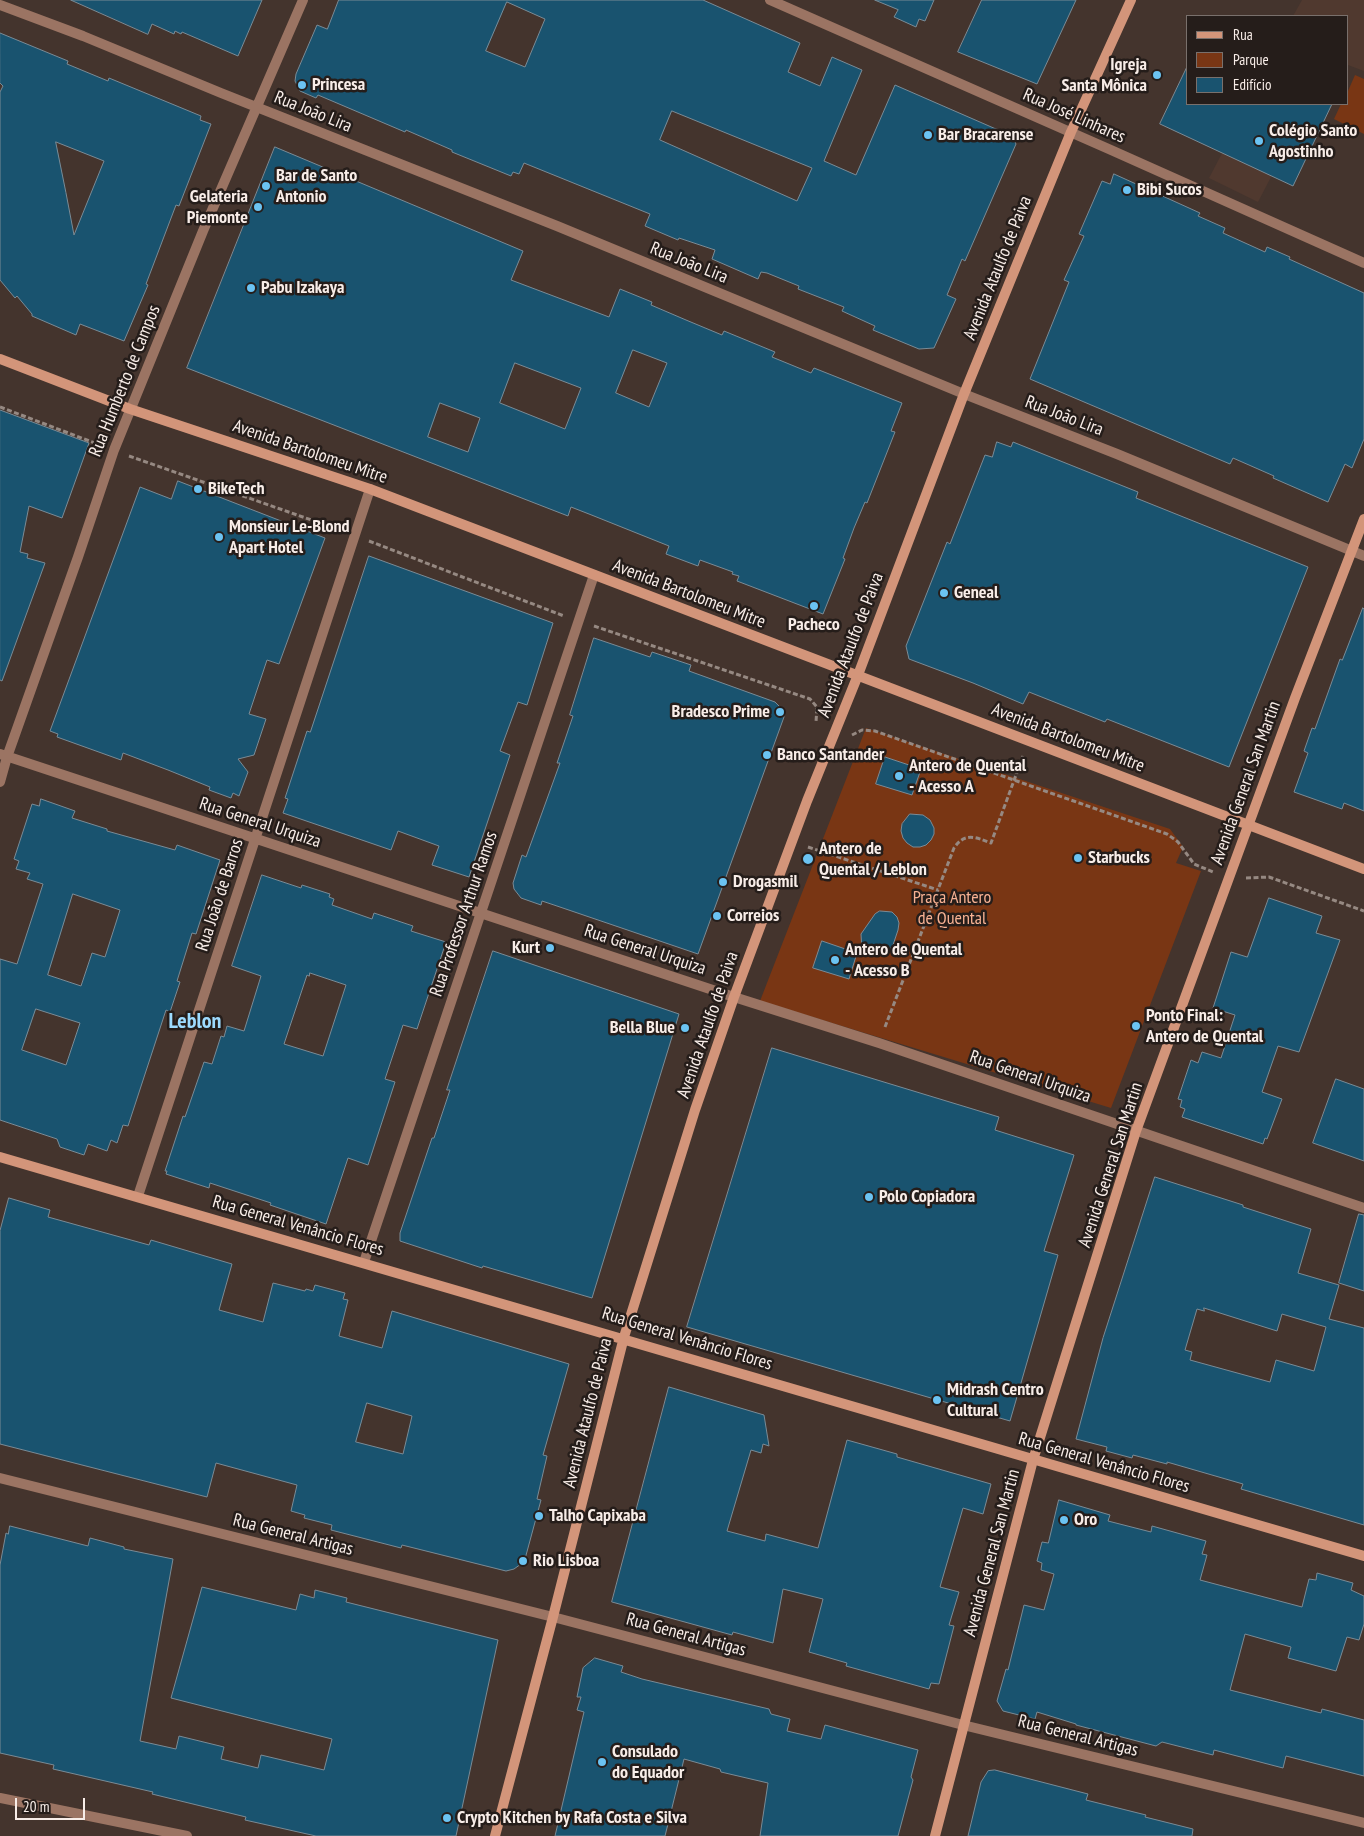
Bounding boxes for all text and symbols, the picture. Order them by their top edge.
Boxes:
legend [1186,15,1349,105]
text: Rua [1233,25,1253,44]
text: Parque [1233,50,1269,69]
place label: Igreja Santa Mônica [1061,54,1147,96]
marker: Igreja Santa Mônica [1151,69,1163,81]
place label: Princesa [312,74,365,96]
text: Edifício [1233,75,1271,94]
marker: Princesa [296,79,308,91]
street label: Rua José Linhares [1019,84,1129,148]
street label: Rua João Lira [271,87,355,137]
place label: Colégio Santo Agostinho [1269,120,1357,162]
place label: Bar Bracarense [938,124,1034,146]
marker: Bar Bracarense [922,129,934,141]
marker: Colégio Santo Agostinho [1253,135,1265,147]
place label: Bar de Santo Antonio [276,165,357,208]
place label: Bibi Sucos [1137,179,1202,201]
marker: Bar de Santo Antonio [260,180,272,192]
marker: Bibi Sucos [1121,184,1133,196]
place label: Gelateria Piemonte [187,186,248,228]
street label: Avenida Ataulfo de Paiva [959,193,1037,343]
marker: Gelateria Piemonte [252,201,264,213]
street label: Rua João Lira [647,238,731,288]
place label: Pabu Izakaya [261,277,344,299]
marker: Pabu Izakaya [245,282,257,294]
street label: Rua Humberto de Campos [85,302,165,460]
street label: Rua João Lira [1022,391,1106,441]
street label: Avenida Bartolomeu Mitre [230,415,390,489]
place label: BikeTech [208,478,265,500]
marker: BikeTech [192,483,204,495]
place label: Monsieur Le-Blond Apart Hotel [229,516,350,558]
marker: Monsieur Le-Blond Apart Hotel [213,531,225,543]
street label: Avenida Bartolomeu Mitre [609,555,769,633]
street label: Avenida Ataulfo de Paiva [813,570,889,720]
place label: Geneal [954,582,998,604]
marker: Geneal [938,587,950,599]
marker: Pacheco [808,600,820,612]
place label: Pacheco [788,614,840,636]
street label: Avenida General San Martin [1206,698,1286,868]
street label: Avenida Bartolomeu Mitre [988,699,1148,777]
place label: Bradesco Prime [672,701,770,723]
marker: Bradesco Prime [774,706,786,718]
place label: Banco Santander [777,744,884,766]
marker: Banco Santander [761,749,773,761]
place label: Antero de Quental - Acesso A [909,755,1026,798]
marker: Antero de Quental - Acesso A [893,770,905,782]
street label: Rua General Urquiza [196,793,324,853]
street label: Rua Professor Arthur Ramos [426,829,502,999]
street label: Rua João de Barros [192,836,248,954]
place label: Antero de Quental / Leblon [819,838,927,881]
place label: Starbucks [1088,847,1150,869]
marker: Antero de Quental / Leblon [801,852,815,866]
marker: Starbucks [1072,852,1084,864]
place label: Drogasmil [733,871,798,893]
marker: Drogasmil [717,876,729,888]
park label: Praça Antero de Quental [913,887,991,930]
place label: Correios [727,905,779,927]
marker: Correios [711,910,723,922]
street label: Rua General Urquiza [581,920,709,980]
place label: Kurt [512,937,540,959]
place label: Antero de Quental - Acesso B [845,939,962,982]
marker: Kurt [544,942,556,954]
street label: Avenida Ataulfo de Paiva [673,949,743,1101]
marker: Antero de Quental - Acesso B [829,954,841,966]
place label: Ponto Final: Antero de Quental [1146,1005,1263,1048]
district label: Leblon [169,1009,221,1035]
place label: Bella Blue [610,1017,675,1039]
marker: Ponto Final: Antero de Quental [1130,1020,1142,1032]
marker: Bella Blue [679,1022,691,1034]
street label: Rua General Urquiza [967,1046,1093,1108]
street label: Avenida General San Martin [1074,1080,1148,1250]
place label: Polo Copiadora [879,1186,975,1208]
street label: Rua General Venâncio Flores [210,1191,386,1261]
marker: Polo Copiadora [863,1191,875,1203]
street label: Rua General Venâncio Flores [599,1303,775,1375]
street label: Avenida Ataulfo de Paiva [559,1336,617,1490]
place label: Midrash Centro Cultural [947,1379,1044,1422]
marker: Midrash Centro Cultural [931,1394,943,1406]
street label: Rua General Venâncio Flores [1016,1428,1192,1498]
street label: Avenida General San Martin [959,1467,1025,1639]
place label: Talho Capixaba [549,1505,646,1527]
place label: Oro [1074,1509,1097,1531]
street label: Rua General Artigas [231,1510,355,1560]
marker: Talho Capixaba [533,1510,545,1522]
marker: Oro [1058,1514,1070,1526]
place label: Rio Lisboa [533,1550,599,1572]
marker: Rio Lisboa [517,1555,529,1567]
street label: Rua General Artigas [624,1609,748,1661]
street label: Rua General Artigas [1016,1711,1140,1761]
place label: Consulado do Equador [612,1741,684,1784]
marker: Consulado do Equador [596,1756,608,1768]
scale bar [18,1788,88,1820]
text: 20 m [23,1797,49,1816]
place label: Crypto Kitchen by Rafa Costa e Silva [457,1807,687,1829]
marker: Crypto Kitchen by Rafa Costa e Silva [441,1812,453,1824]

